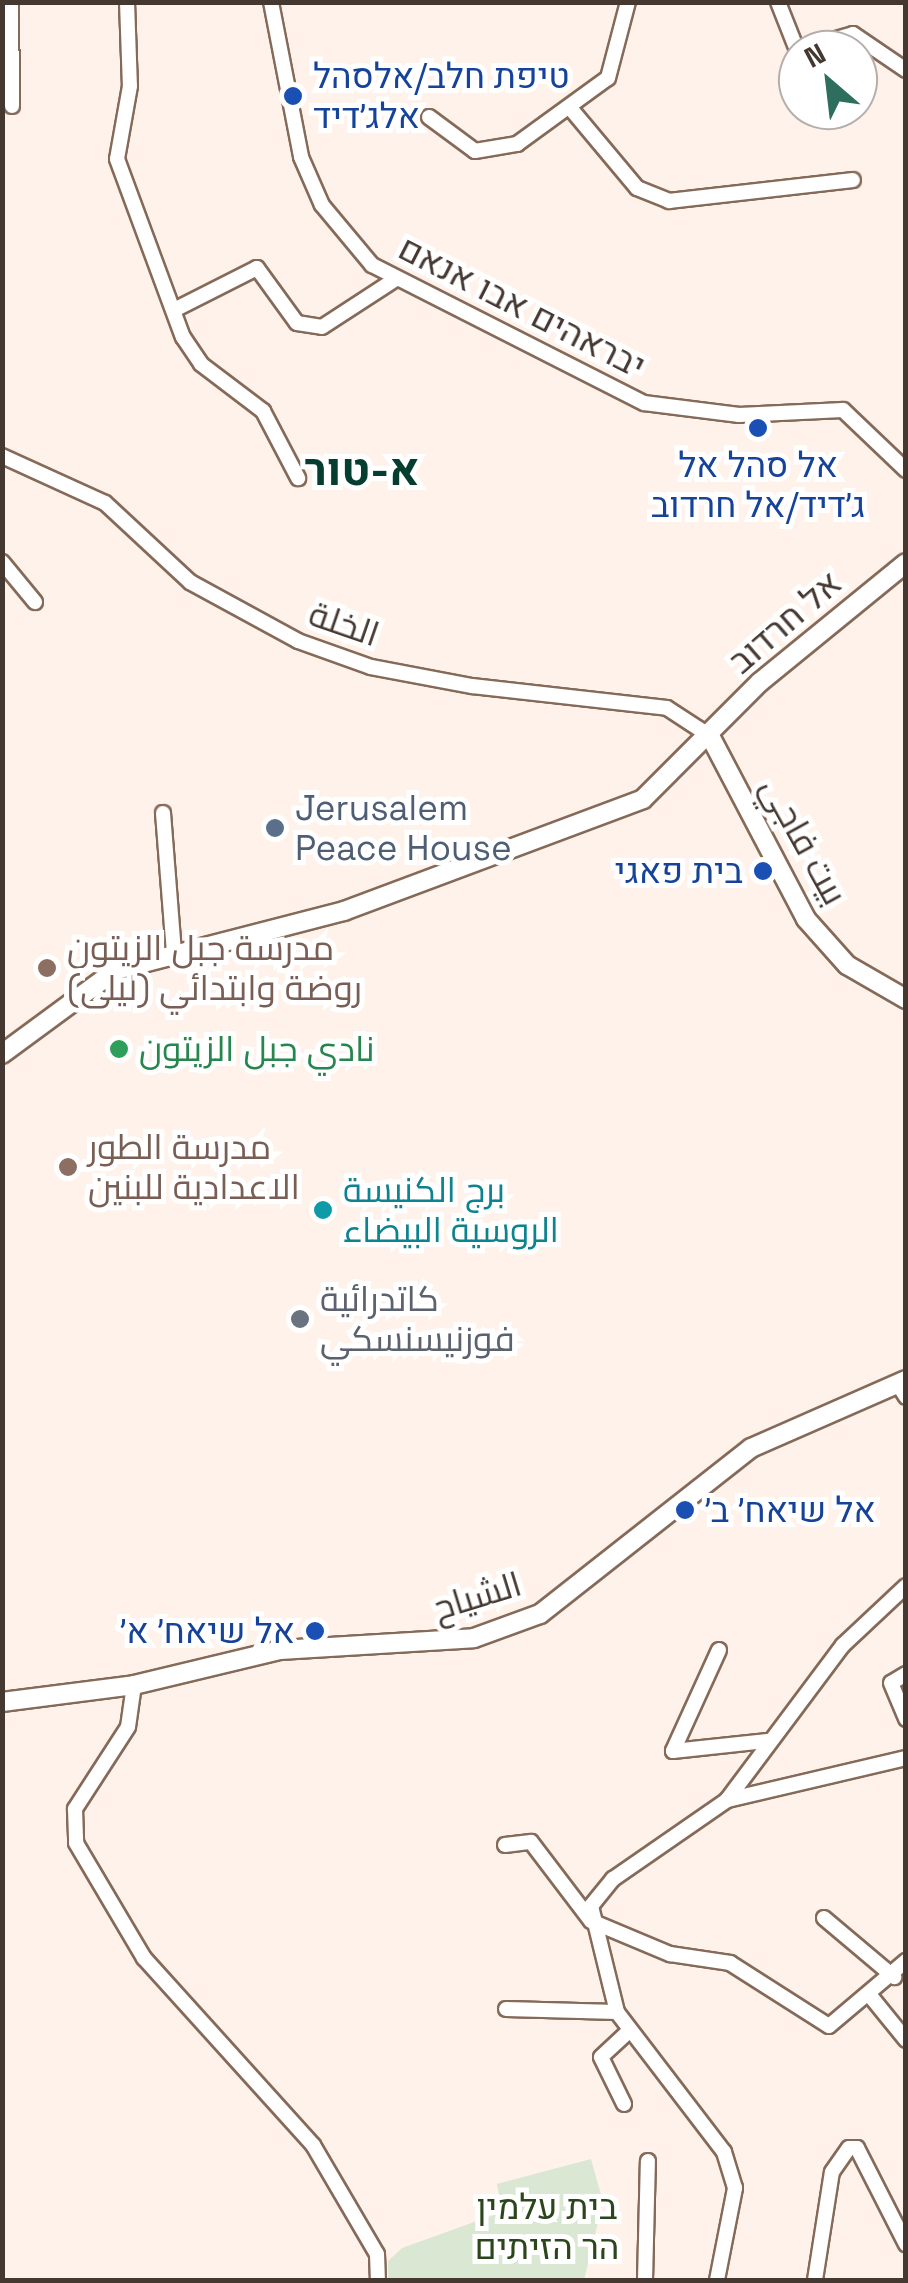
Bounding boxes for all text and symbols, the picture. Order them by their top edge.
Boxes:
north arrow [778,30,878,130]
text: N [798,35,832,76]
place label: טיפת חלב/אלסהל אלג׳דיד [313,55,570,137]
marker: טיפת חלב/אלסהל אלג׳דיד [282,85,304,107]
street label: יבראהים אבו אנאם [392,227,652,387]
marker: אל סהל אל ג׳דיד/אל חרדוב [747,417,769,439]
district label: א-טור [305,443,419,497]
place label: אל סהל אל ג׳דיד/אל חרדוב [651,444,865,526]
street label: אל חרדוב [720,562,850,682]
street label: الخلة [304,593,384,655]
street label: بيت فاجي [752,770,856,912]
place label: Jerusalem Peace House [295,787,512,869]
marker: Jerusalem Peace House [264,817,286,839]
place label: בית פאגי [615,850,743,892]
marker: בית פאגי [752,860,774,882]
place label: مدرسة جبل الزيتون (ليلى) روضة وابتدائي [67,927,362,1009]
marker: مدرسة جبل الزيتون (ليلى) روضة وابتدائي [36,957,58,979]
place label: نادي جبل الزيتون [139,1028,375,1070]
marker: نادي جبل الزيتون [108,1038,130,1060]
place label: مدرسة الطور الاعدادية للبنين [88,1126,300,1208]
marker: مدرسة الطور الاعدادية للبنين [57,1156,79,1178]
place label: برج الكنيسة الروسية البيضاء [343,1169,559,1251]
marker: برج الكنيسة الروسية البيضاء [312,1199,334,1221]
place label: كاتدرائية فوزنيسنسكي [320,1278,515,1360]
marker: كاتدرائية فوزنيسنسكي [289,1308,311,1330]
place label: אל שיאח׳ ב׳ [705,1489,876,1531]
marker: אל שיאח׳ ב׳ [674,1499,696,1521]
street label: الشياح [428,1563,526,1629]
place label: אל שיאח׳ א׳ [120,1610,295,1652]
marker: אל שיאח׳ א׳ [304,1620,326,1642]
park label: בית עלמין הר הזיתים [475,2186,619,2268]

